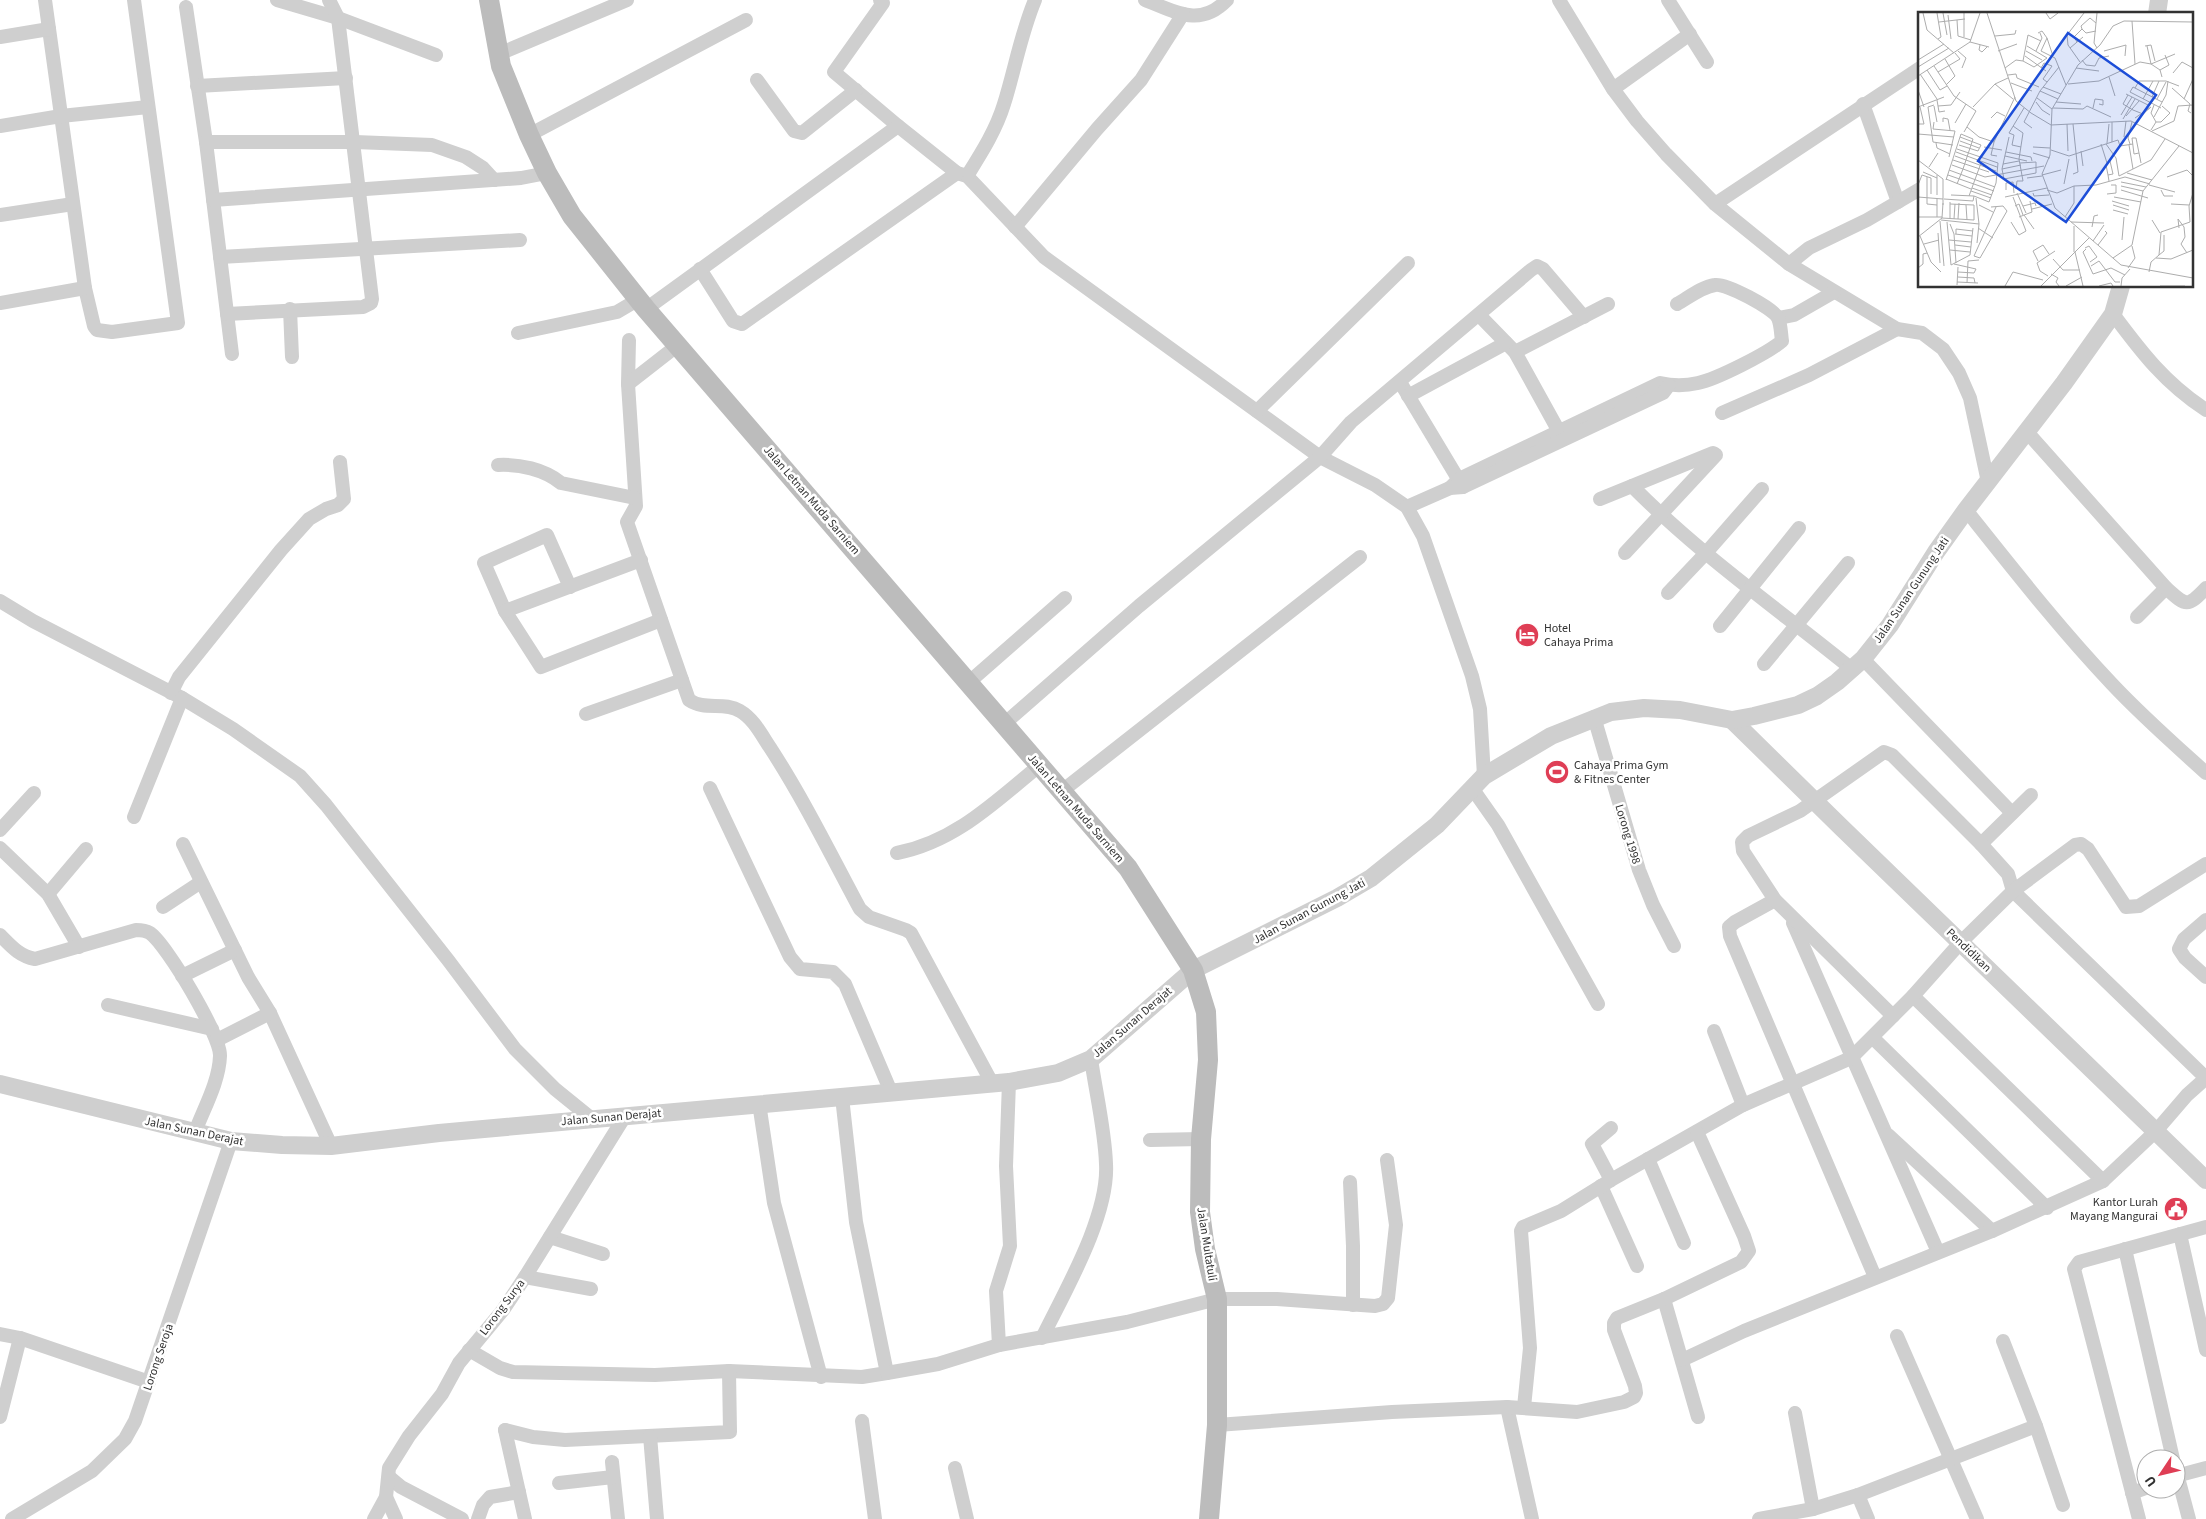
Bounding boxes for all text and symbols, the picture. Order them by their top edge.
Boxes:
inset map [1918,12,2194,288]
street label: Jalan Letnan Muda Sarniem [759,442,864,559]
street label: Jalan Sunan Gunung Jati [1869,534,1953,647]
place label: Hotel Cahaya Prima [1544,620,1613,651]
hotel icon: Hotel Cahaya Prima [1514,622,1540,648]
street label: Jalan Letnan Muda Sarniem [1023,750,1128,867]
place label: Cahaya Prima Gym & Fitnes Center [1574,757,1669,788]
sports icon: Cahaya Prima Gym & Fitnes Center [1544,759,1570,785]
street label: Lorong 1998 [1610,802,1645,866]
street label: Jalan Sunan Gunung Jati [1250,875,1368,948]
street label: Pendidikan [1942,925,1995,976]
street label: Jalan Sunan Derajat [1089,983,1176,1062]
street label: Jalan Sunan Derajat [560,1105,662,1130]
street label: Jalan Sunan Derajat [143,1113,245,1150]
place label: Kantor Lurah Mayang Mangurai [2070,1194,2158,1225]
public building icon: Kantor Lurah Mayang Mangurai [2163,1196,2189,1222]
street label: Jalan Multatuli [1192,1206,1221,1282]
street label: Lorong Surya [476,1276,529,1339]
street label: Lorong Seroja [139,1321,178,1393]
north arrow [2136,1449,2186,1499]
text: U [2140,1471,2162,1490]

